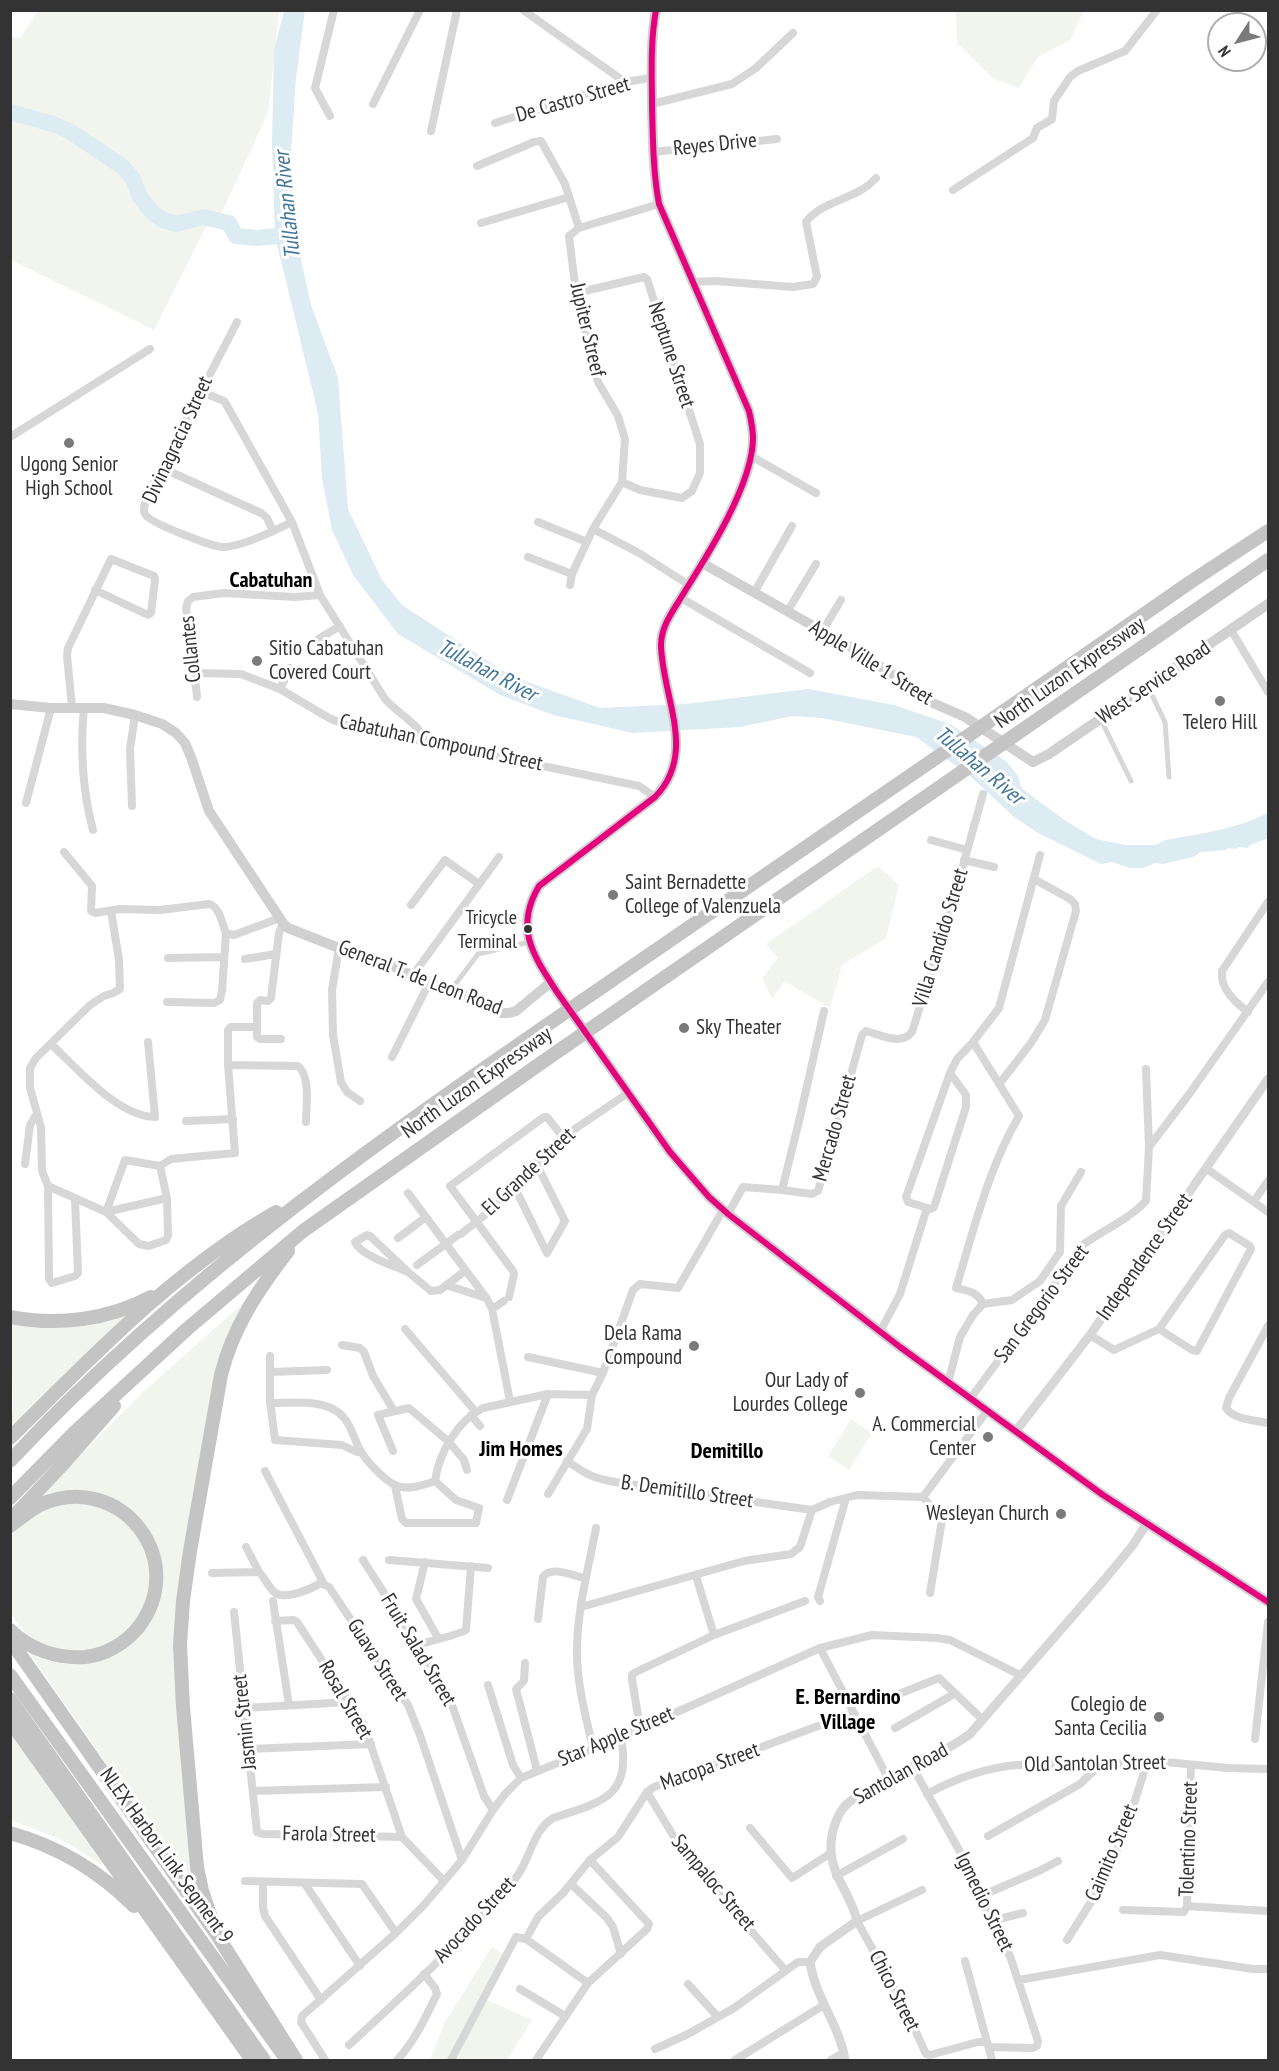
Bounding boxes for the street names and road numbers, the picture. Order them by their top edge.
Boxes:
street label: De Castro Street [513,72,633,128]
street label: Reyes Drive [672,128,758,162]
street label: Jupiter Streef [564,281,610,379]
street label: Neptune Street [642,299,700,411]
street label: Divinagracia Street [138,372,218,508]
street label: North Luzon Expressway [990,612,1150,734]
street label: Collantes [175,614,207,684]
street label: Apple Ville 1 Street [805,615,937,711]
street label: West Service Road [1092,636,1216,730]
street label: Cabatuhan Compound Street [337,709,545,777]
street label: Villa Candido Street [908,866,974,1010]
street label: General T. de Leon Road [335,935,505,1021]
street label: North Luzon Expressway [397,1022,557,1144]
street label: Mercado Street [808,1072,862,1184]
street label: El Grande Street [477,1123,581,1221]
street label: Independence Street [1092,1188,1198,1326]
street label: San Gregorio Street [989,1240,1095,1368]
street label: B. Demitillo Street [619,1470,755,1514]
street label: Fruit Salad Street [375,1590,461,1710]
street label: Guava Street [341,1614,413,1706]
street label: Rosal Street [312,1656,378,1744]
street label: Jasmin Street [227,1673,263,1771]
street label: Star Apple Street [554,1701,678,1773]
street label: Macopa Street [657,1737,763,1797]
street label: Santolan Road [849,1738,953,1810]
street label: Old Santolan Street [1024,1750,1166,1778]
street label: NLEX Harbor Link Segment 9 [94,1763,238,1949]
street label: Tolentino Street [1174,1781,1204,1897]
street label: Caimito Street [1080,1801,1144,1905]
street label: Farola Street [282,1822,376,1848]
street label: Sampaloc Street [665,1830,761,1936]
street label: Igmedio Street [949,1848,1019,1956]
street label: Avocado Street [429,1872,521,1968]
street label: Chico Street [863,1946,925,2036]

